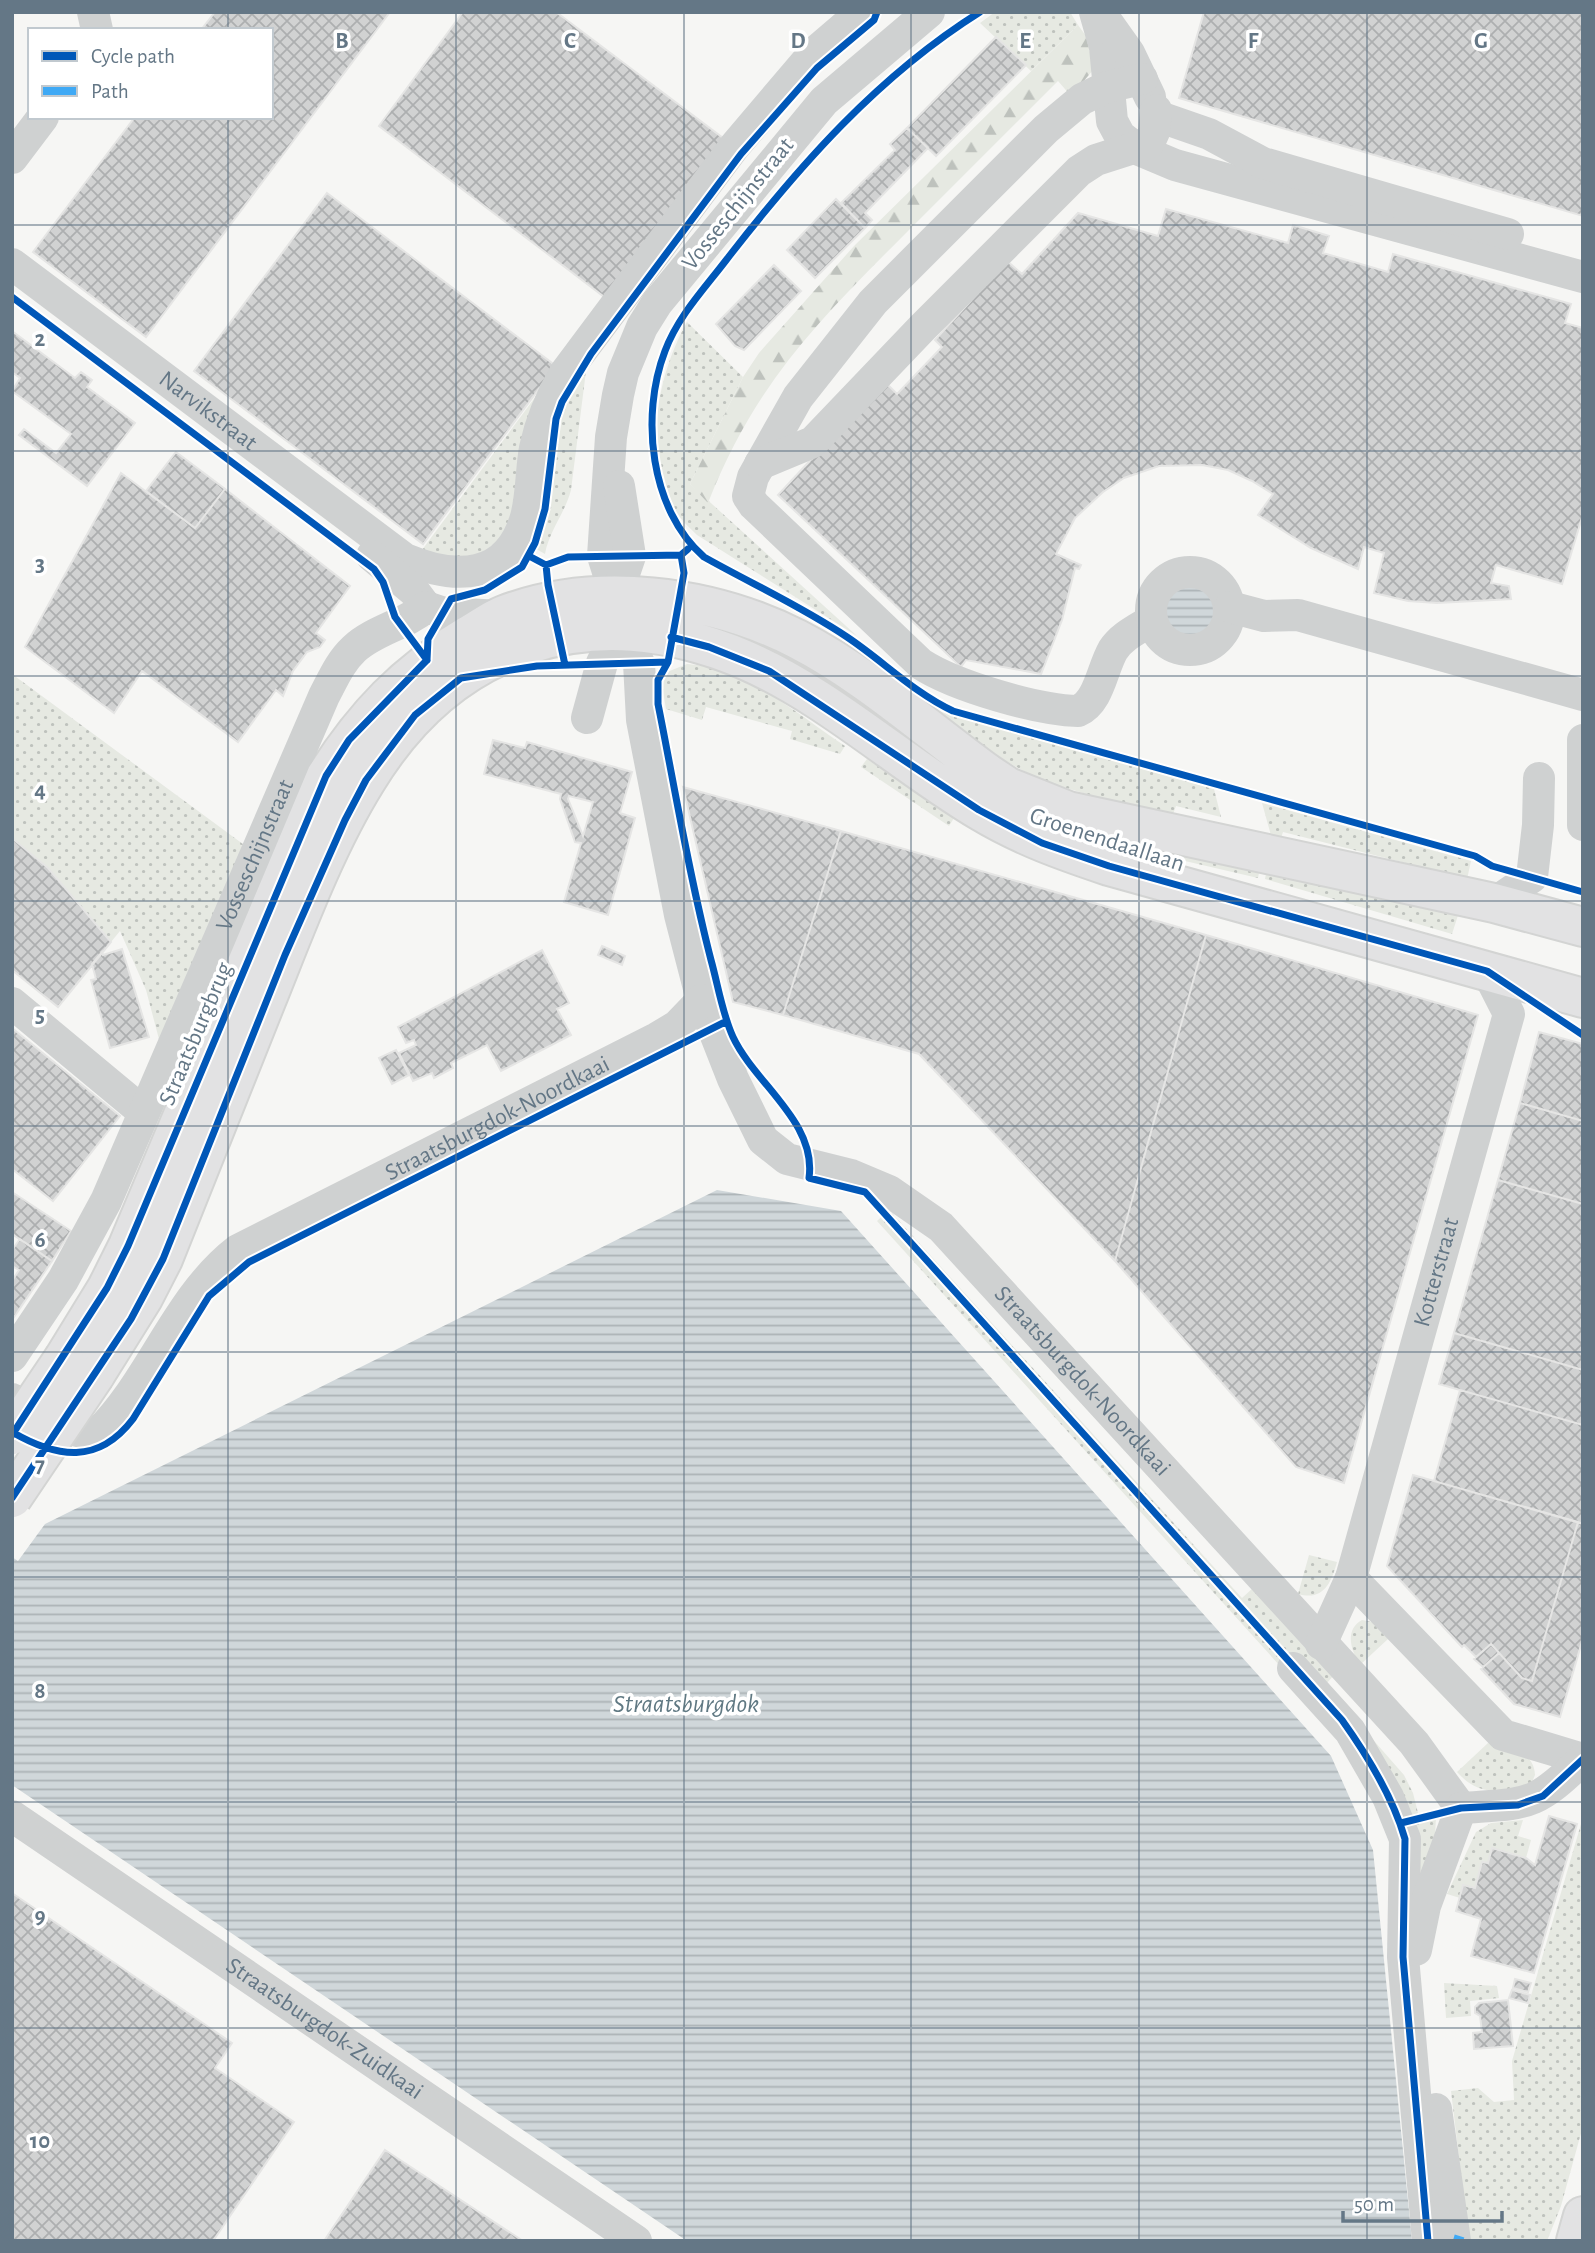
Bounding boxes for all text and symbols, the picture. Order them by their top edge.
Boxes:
legend [28,28,273,119]
text: B [335,30,349,53]
text: C [564,30,576,53]
text: D [790,30,806,53]
text: E [1019,30,1031,53]
text: F [1248,30,1259,53]
text: G [1474,30,1488,53]
text: Cycle path [91,46,175,67]
text: Path [91,81,129,102]
street label: Vosseschijnstraat [678,133,799,275]
text: 2 [35,328,46,351]
street label: Narvikstraat [154,367,262,456]
text: 3 [35,553,45,576]
street label: Vosseschijnstraat [212,776,299,935]
text: 4 [34,779,46,802]
street label: Groenendaallaan [1027,804,1187,876]
street label: Straatsburgbrug [155,959,237,1109]
text: 5 [35,1004,45,1027]
street label: Straatsburgdok-Noordkaai [381,1052,614,1185]
street label: Kotterstraat [1410,1215,1463,1329]
text: 6 [34,1229,46,1252]
street label: Straatsburgdok-Noordkaai [990,1282,1175,1481]
text: 7 [35,1454,45,1477]
text: 8 [34,1680,46,1703]
water label: Straatsburgdok [613,1691,759,1717]
text: 9 [34,1905,46,1928]
street label: Straatsburgdok-Zuidkaai [222,1954,427,2104]
text: 10 [30,2130,50,2153]
scale bar [1343,2180,1502,2224]
text: 50 m [1354,2194,1394,2215]

